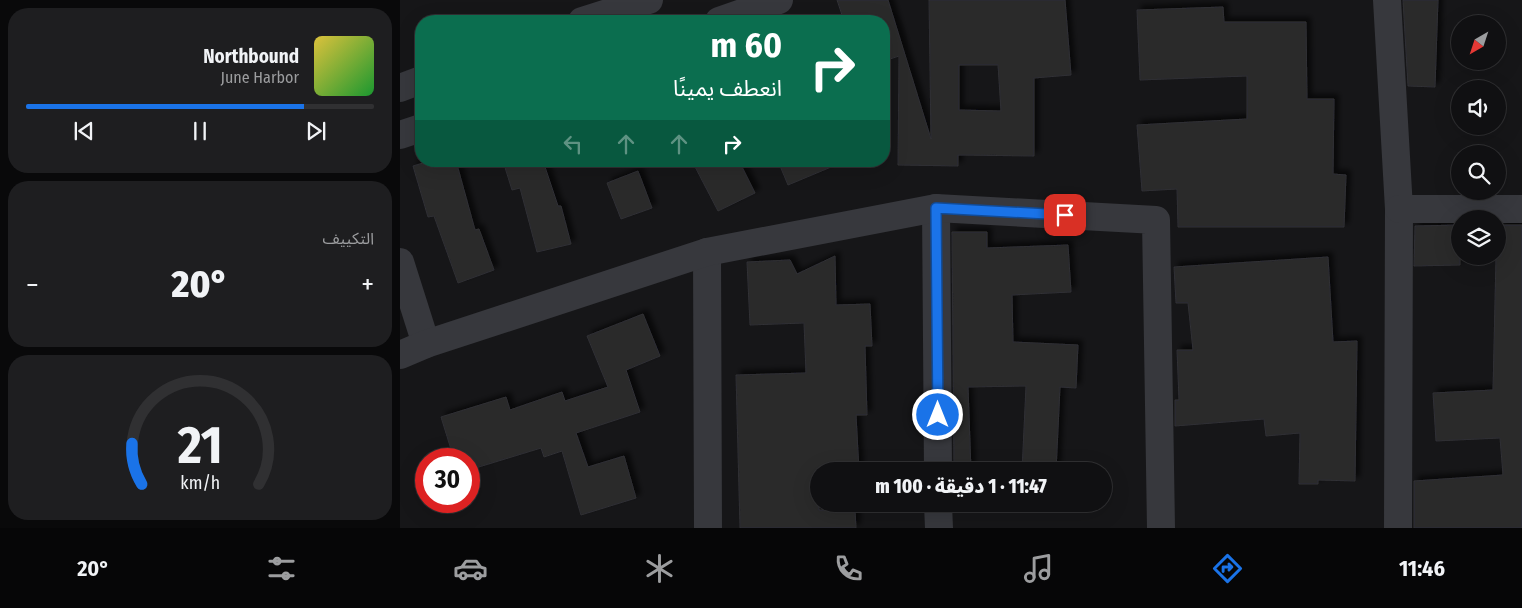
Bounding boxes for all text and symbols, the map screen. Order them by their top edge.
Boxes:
north arrow [1451,15,1506,70]
map controls [1451,15,1506,265]
text: 60 m [711,24,782,66]
icon: right [800,35,865,100]
text: Northbound [203,45,299,68]
text: June Harbor [221,68,299,87]
text: انعطف يمينًا [673,75,782,102]
button: sound [1451,80,1506,135]
icon: previous [70,117,98,145]
icon: pause [186,117,214,145]
icon: next [302,117,330,145]
icon: left [559,130,587,158]
icon: ahead [612,130,640,158]
icon: ahead [665,130,693,158]
icon: right [718,130,746,158]
button: search [1451,145,1506,200]
pin [1044,194,1086,236]
icon: arrive [1051,201,1079,229]
button: layers [1451,210,1506,265]
text: التكييف [322,229,374,248]
text: 20° [172,261,228,307]
text: − [26,268,39,301]
text: + [361,268,374,301]
position arrow [911,388,963,440]
text: 21 [176,414,223,477]
speed limit sign: 30 [415,448,480,513]
text: km/h [180,472,220,494]
text: 11:47 · 1 دقيقة · 100 m [875,475,1047,498]
icon: filters [264,551,299,586]
icon: car [453,551,488,586]
icon: climate [642,551,677,586]
icon: phone [831,551,866,586]
icon: music [1021,551,1056,586]
icon: directions [1210,551,1245,586]
text: 20° [77,555,110,582]
text: 11:46 [1399,555,1445,582]

